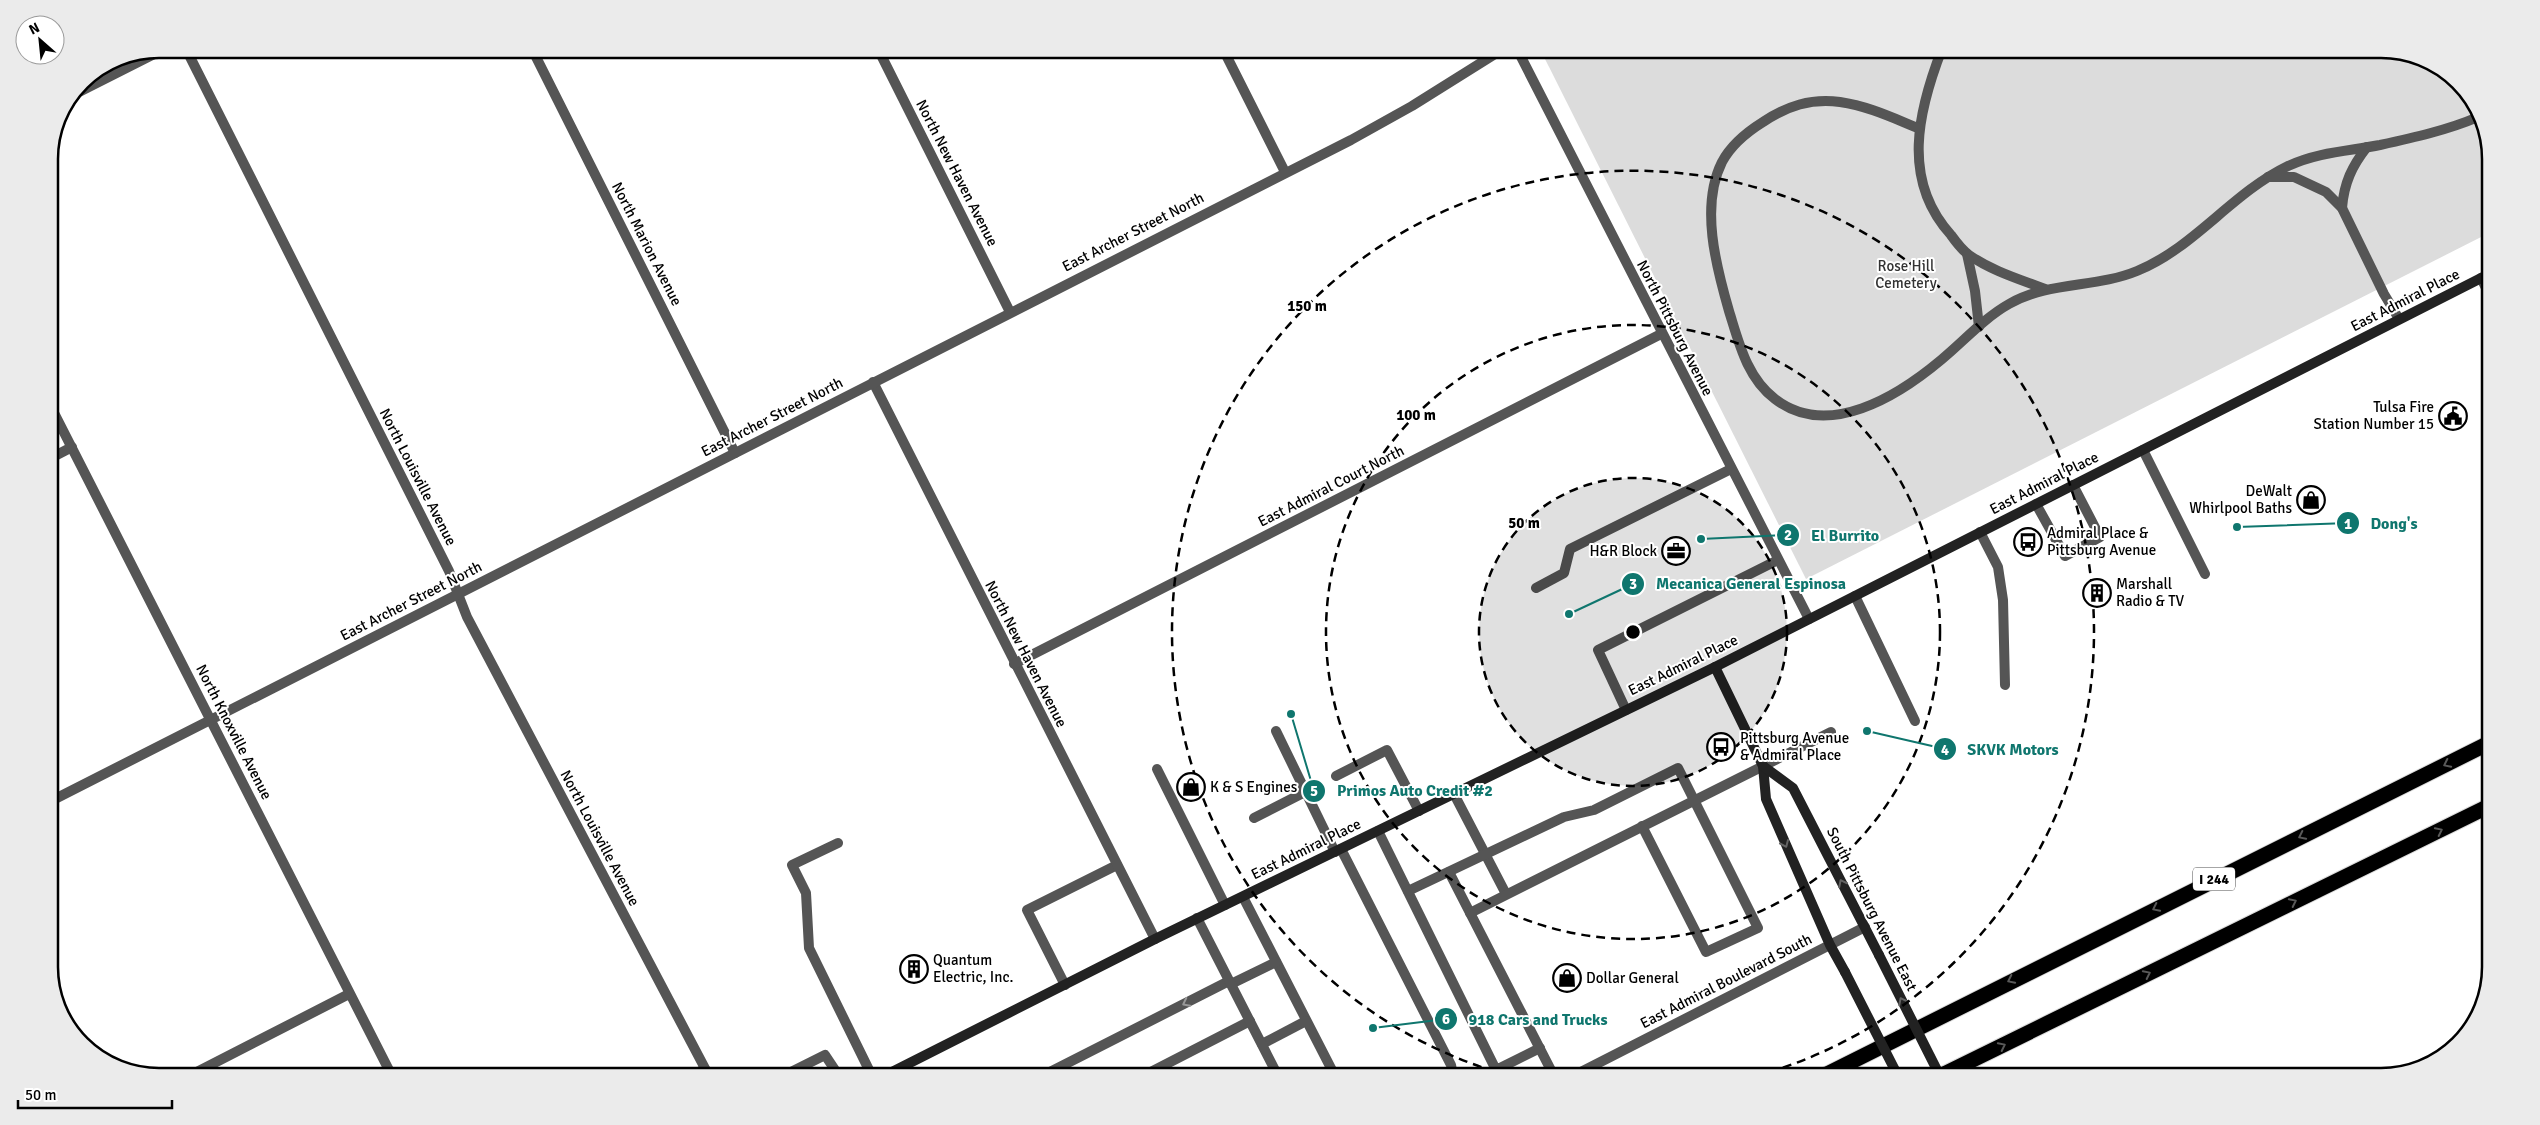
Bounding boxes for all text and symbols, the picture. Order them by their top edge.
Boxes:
north arrow [15,15,65,65]
text: N [26,19,43,39]
street label: North New Haven Avenue [912,97,1002,249]
street label: North Marion Avenue [608,179,686,309]
street label: East Archer Street North [1059,188,1207,276]
street label: North Pittsburg Avenue [1633,257,1717,399]
park label: Rose Hill Cemetery [1875,257,1937,292]
street label: East Admiral Place [2348,265,2462,335]
text: 150 m [1287,297,1327,315]
street label: East Archer Street North [698,373,846,461]
place label: Tulsa Fire Station Number 15 [2313,398,2434,433]
public building icon: Tulsa Fire Station Number 15 [2438,401,2468,431]
street label: North Louisville Avenue [376,405,460,549]
text: 100 m [1396,406,1436,424]
street label: East Admiral Court North [1255,441,1407,531]
street label: East Admiral Place [1987,448,2101,518]
place label: DeWalt Whirlpool Baths [2189,482,2292,517]
shop icon: DeWalt Whirlpool Baths [2296,485,2326,515]
callout: Dong's [2336,508,2428,539]
text: 50 m [1508,514,1540,532]
text: Dong's [2370,514,2418,534]
text: 1 [2344,515,2352,533]
callout: El Burrito [1776,519,1889,550]
place label: Admiral Place & Pittsburg Avenue [2047,524,2156,559]
text: 2 [1784,526,1792,544]
text: El Burrito [1811,526,1879,546]
bus stop icon: Admiral Place & Pittsburg Avenue [2013,527,2043,557]
office icon: H&R Block [1661,536,1691,566]
place label: H&R Block [1590,542,1657,560]
street label: East Archer Street North [337,557,485,645]
callout: Mecanica General Espinosa [1621,568,1856,599]
text: Mecanica General Espinosa [1656,574,1846,594]
text: 3 [1629,575,1637,593]
place label: Marshall Radio & TV [2116,575,2185,610]
street label: North New Haven Avenue [981,578,1071,730]
building icon: Marshall Radio & TV [2082,578,2112,608]
centre of rings [1624,623,1642,641]
street label: East Admiral Place [1625,631,1741,699]
street label: North Knoxville Avenue [192,661,276,803]
place label: Pittsburg Avenue & Admiral Place [1740,729,1849,764]
bus stop icon: Pittsburg Avenue & Admiral Place [1706,732,1736,762]
callout: SKVK Motors [1932,734,2068,765]
text: SKVK Motors [1967,740,2059,760]
text: 4 [1941,741,1949,759]
one-way arrow [2444,758,2453,768]
street label: North Louisville Avenue [556,767,644,909]
shop icon: K & S Engines [1176,772,1206,802]
callout: Primos Auto Credit #2 [1302,775,1503,806]
place label: K & S Engines [1210,778,1298,796]
text: Primos Auto Credit #2 [1337,781,1493,801]
text: 5 [1310,782,1318,800]
street label: East Admiral Place [1248,815,1364,883]
street label: South Pittsburg Avenue East [1823,824,1921,994]
one-way arrow [2434,826,2443,837]
one-way arrow [2298,830,2307,840]
one-way arrow [1779,839,1790,848]
road number: I 244 [2193,868,2235,891]
one-way arrow [1838,880,1848,889]
one-way arrow [2288,898,2297,908]
one-way arrow [2152,902,2161,912]
street label: East Admiral Boulevard South [1637,930,1815,1032]
place label: Quantum Electric, Inc. [933,951,1013,986]
building icon: Quantum Electric, Inc. [899,954,929,984]
shop icon: Dollar General [1552,963,1582,993]
place label: Dollar General [1586,969,1679,987]
one-way arrow [2142,970,2151,980]
one-way arrow [2007,974,2016,985]
one-way arrow [1182,997,1191,1007]
one-way arrow [1899,998,1909,1007]
callout: 918 Cars and Trucks [1434,1004,1618,1035]
text: 6 [1442,1010,1450,1028]
text: 918 Cars and Trucks [1469,1010,1608,1030]
one-way arrow [1996,1042,2005,1052]
scale bar [18,1078,171,1110]
text: 50 m [25,1086,56,1104]

